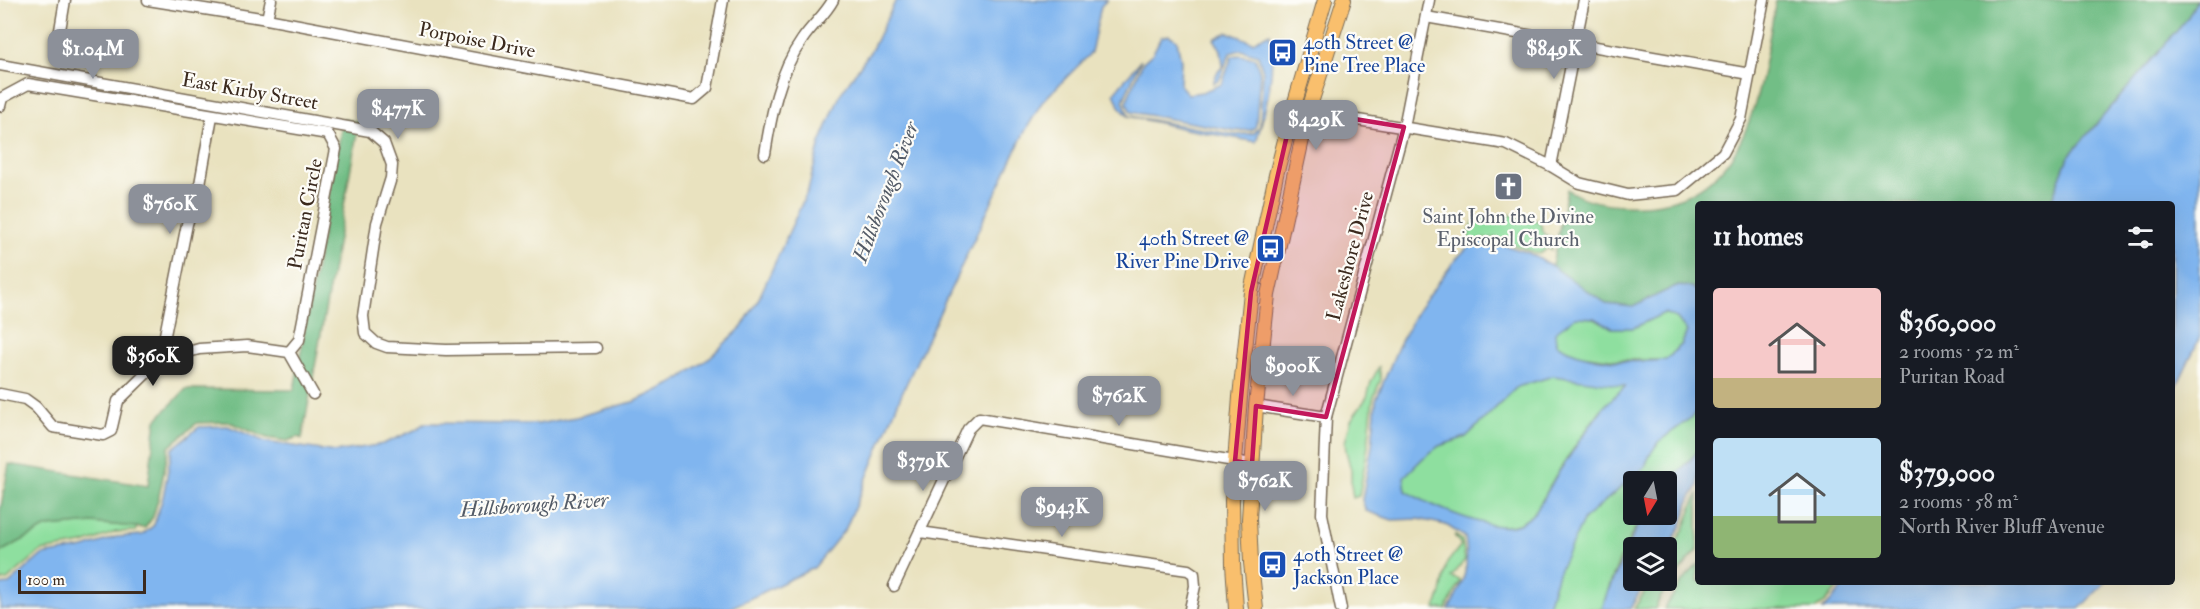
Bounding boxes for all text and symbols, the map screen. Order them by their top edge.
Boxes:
street label: Porpoise Drive [416,16,538,65]
pin: $1.04M [44,29,142,80]
pin: $849K [1512,29,1596,80]
place label: 40th Street @ Pine Tree Place [1303,30,1425,78]
text: $1.04M [62,36,124,61]
text: $849K [1526,36,1582,61]
bus stop icon: 40th Street @ Pine Tree Place [1266,37,1298,69]
street label: East Kirby Street [180,67,321,115]
pin: $477K [356,89,440,140]
text: $477K [371,96,425,121]
pin: $429K [1274,100,1358,151]
text: $429K [1288,107,1344,132]
water label: Hillsborough River [846,117,926,267]
street label: Puritan Circle [282,156,328,272]
church icon: Saint John the Divine Episcopal Church [1492,170,1524,202]
pin: $760K [128,184,212,235]
street label: Lakeshore Drive [1321,189,1379,323]
text: $760K [143,191,197,216]
place label: Saint John the Divine Episcopal Church [1422,204,1594,253]
text: 11 homes [1713,221,1803,253]
icon: filters [2124,221,2157,254]
place label: 40th Street @ River Pine Drive [1115,226,1249,274]
bus stop icon: 40th Street @ River Pine Drive [1254,233,1286,265]
text: $360,000 [1899,307,1996,339]
icon: home [1761,312,1833,384]
pin: $360K [111,336,195,387]
text: 2 rooms · 52 m² [1899,339,2019,364]
text: $360K [126,343,180,368]
pin: $900K [1251,346,1335,397]
text: $900K [1265,353,1321,378]
text: Puritan Road [1899,364,2005,389]
pin: $762K [1077,376,1161,427]
text: $762K [1092,383,1146,408]
pin: $379K [881,441,965,492]
text: $379K [897,448,949,473]
text: $379,000 [1899,457,1995,489]
pin: $762K [1223,461,1307,512]
icon: home [1761,462,1833,534]
text: $762K [1238,468,1292,493]
north arrow [1623,471,1677,525]
map controls [1623,471,1677,591]
water label: Hillsborough River [458,486,610,524]
pin: $943K [1020,487,1104,538]
text: 2 rooms · 58 m² [1899,489,2018,514]
text: $943K [1035,494,1089,519]
text: North River Bluff Avenue [1899,514,2105,539]
button: layers [1623,537,1677,591]
place label: 40th Street @ Jackson Place [1292,542,1403,590]
bus stop icon: 40th Street @ Jackson Place [1256,549,1288,581]
scale bar [18,567,146,594]
text: 100 m [27,570,65,590]

